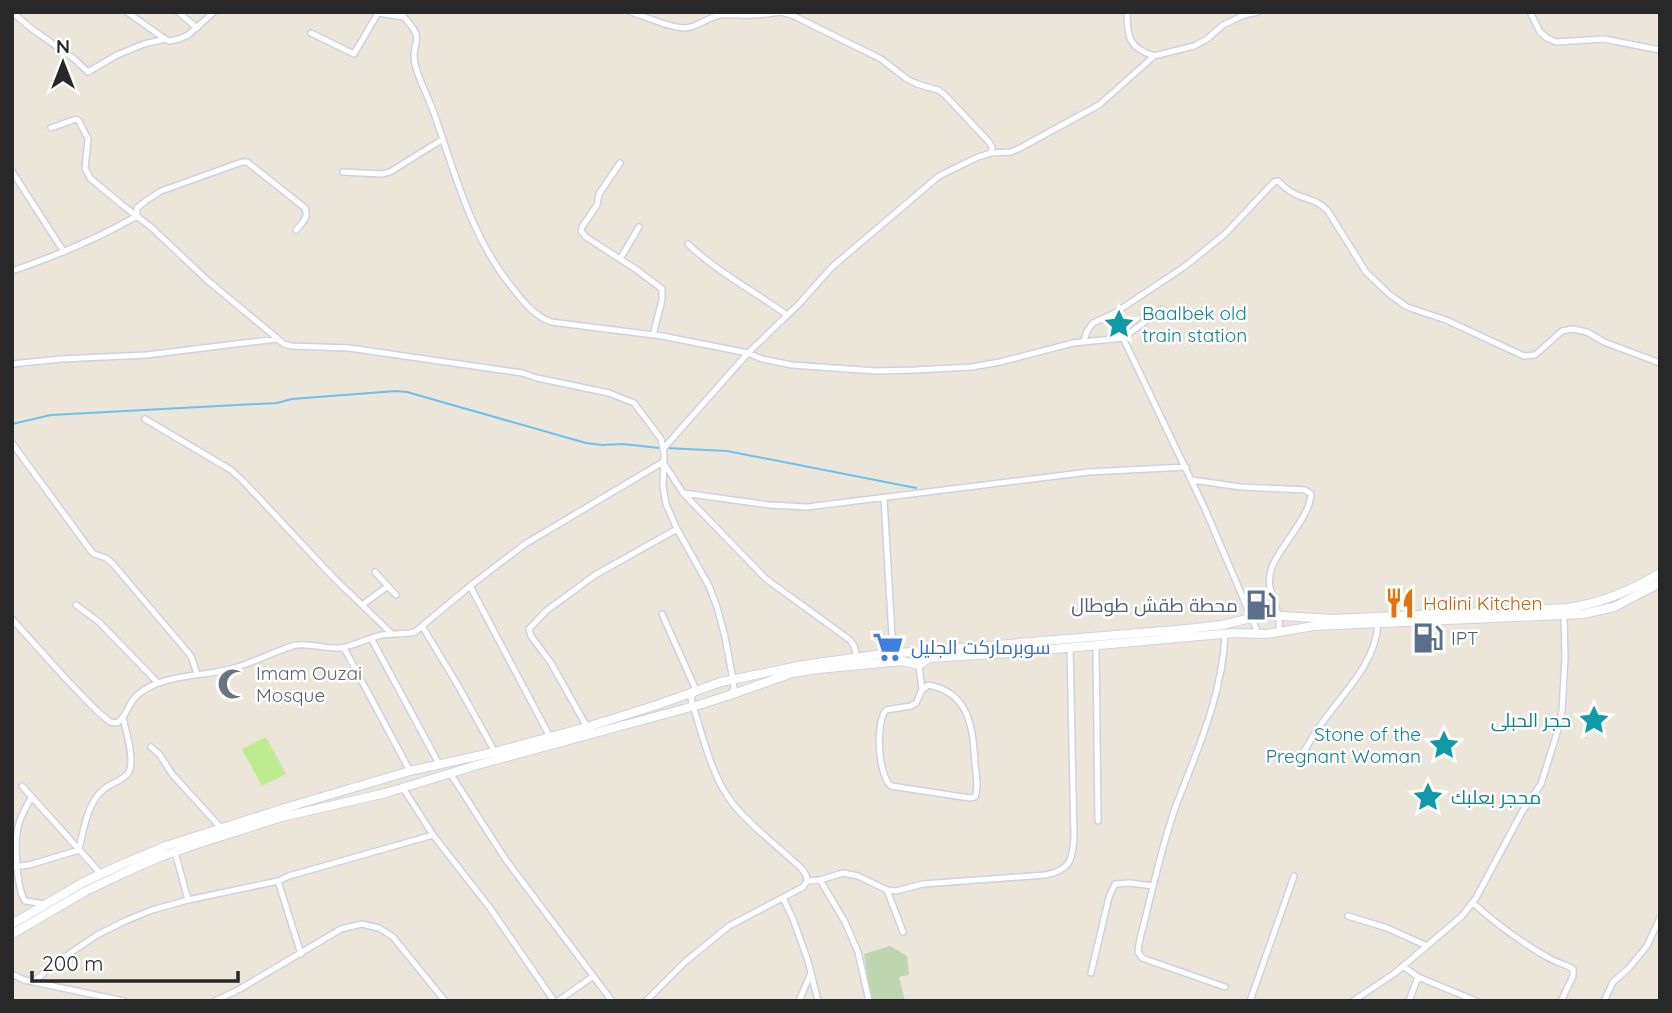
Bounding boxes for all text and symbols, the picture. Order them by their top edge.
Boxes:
north arrow [28,28,98,98]
text: N [56,34,70,58]
place label: Baalbek old train station [1142,301,1247,347]
place icon: Baalbek old train station [1102,307,1136,341]
restaurant icon: Halini Kitchen [1383,586,1417,620]
fuel station icon: محطة طقش طوطال [1244,588,1278,622]
place label: Halini Kitchen [1423,591,1542,615]
place label: محطة طقش طوطال [1071,593,1238,617]
fuel station icon: IPT [1411,621,1445,655]
place label: IPT [1451,626,1479,650]
supermarket icon: سوبرماركت الجليل [871,630,905,664]
place label: سوبرماركت الجليل [911,635,1050,659]
place label: Imam Ouzai Mosque [256,661,362,707]
mosque icon: Imam Ouzai Mosque [216,667,250,701]
place icon: حجر الحبلى [1577,703,1611,737]
place label: حجر الحبلى [1491,708,1571,732]
place label: Stone of the Pregnant Woman [1266,722,1421,768]
place icon: Stone of the Pregnant Woman [1427,728,1461,762]
place icon: محجر بعلبك [1411,780,1445,814]
place label: محجر بعلبك [1451,785,1541,809]
scale bar [32,940,238,984]
text: 200 m [42,950,104,976]

